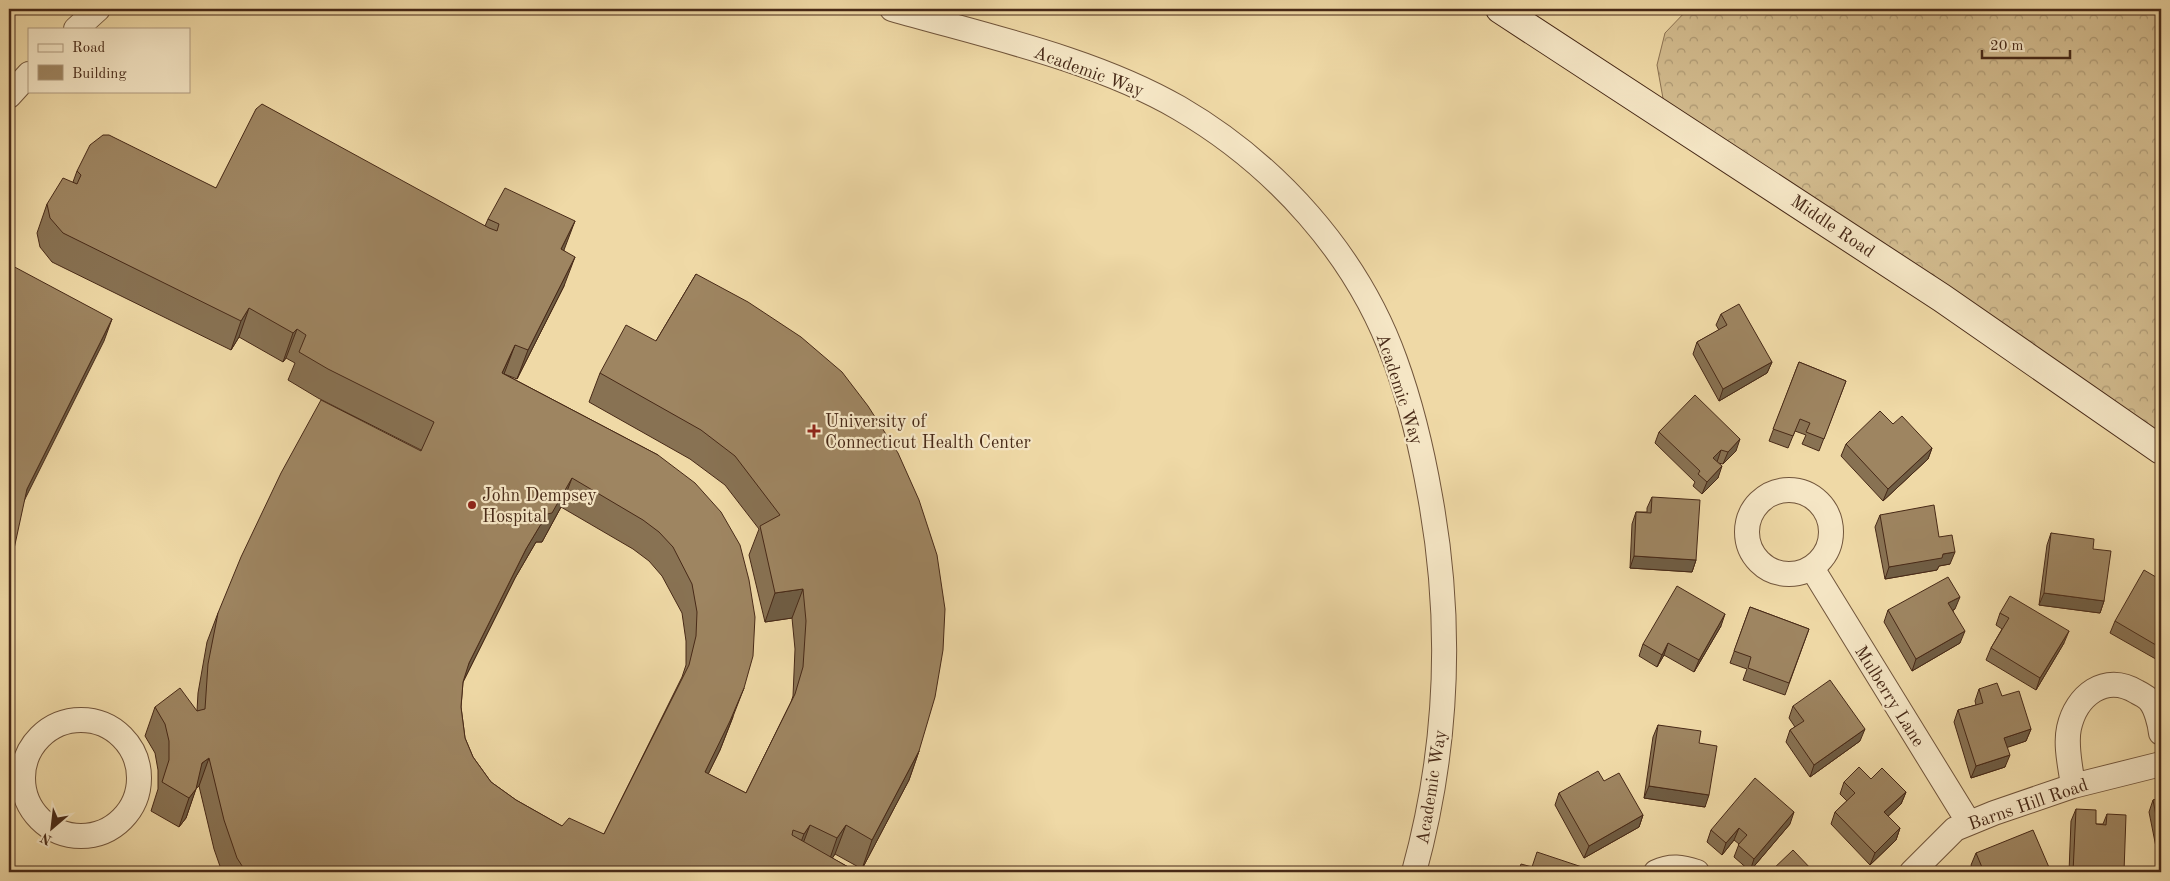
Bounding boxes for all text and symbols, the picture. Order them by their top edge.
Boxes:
legend [28,28,190,92]
scale bar [1982,28,2070,60]
text: 20 m [1990,39,2024,54]
text: Road [72,41,106,56]
street label: Academic Way [1031,44,1147,100]
text: Building [72,67,127,82]
street label: Middle Road [1787,192,1878,261]
street label: Academic Way [1373,331,1426,448]
place label: University of Connecticut Health Center [825,413,1032,452]
marker: University of Connecticut Health Center [807,424,821,438]
place label: John Dempsey Hospital [482,487,597,526]
marker: John Dempsey Hospital [466,499,478,511]
street label: Mulberry Lane [1851,643,1927,750]
street label: Academic Way [1414,728,1450,846]
street label: Barns Hill Road [1966,776,2090,834]
north arrow [28,804,78,854]
text: N [38,830,54,847]

